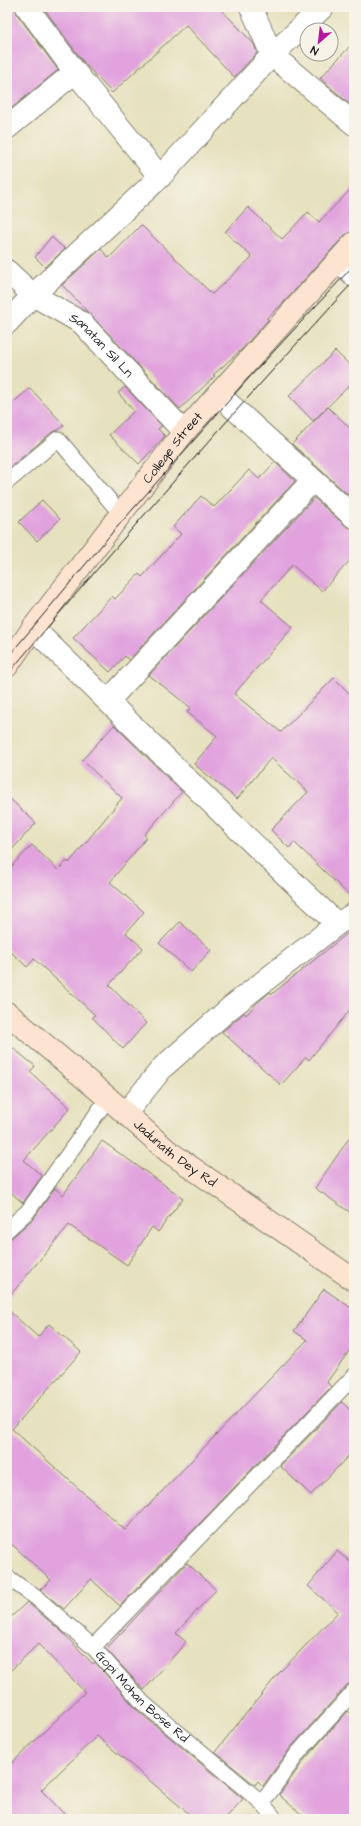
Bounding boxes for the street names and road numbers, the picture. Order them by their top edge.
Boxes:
street label: Sanatan Sil Ln [66,309,138,382]
street label: College Street [139,408,207,487]
street label: Jadunath Dey Rd [129,1116,220,1191]
street label: Gopi Mohan Bose Rd [91,1647,193,1747]

